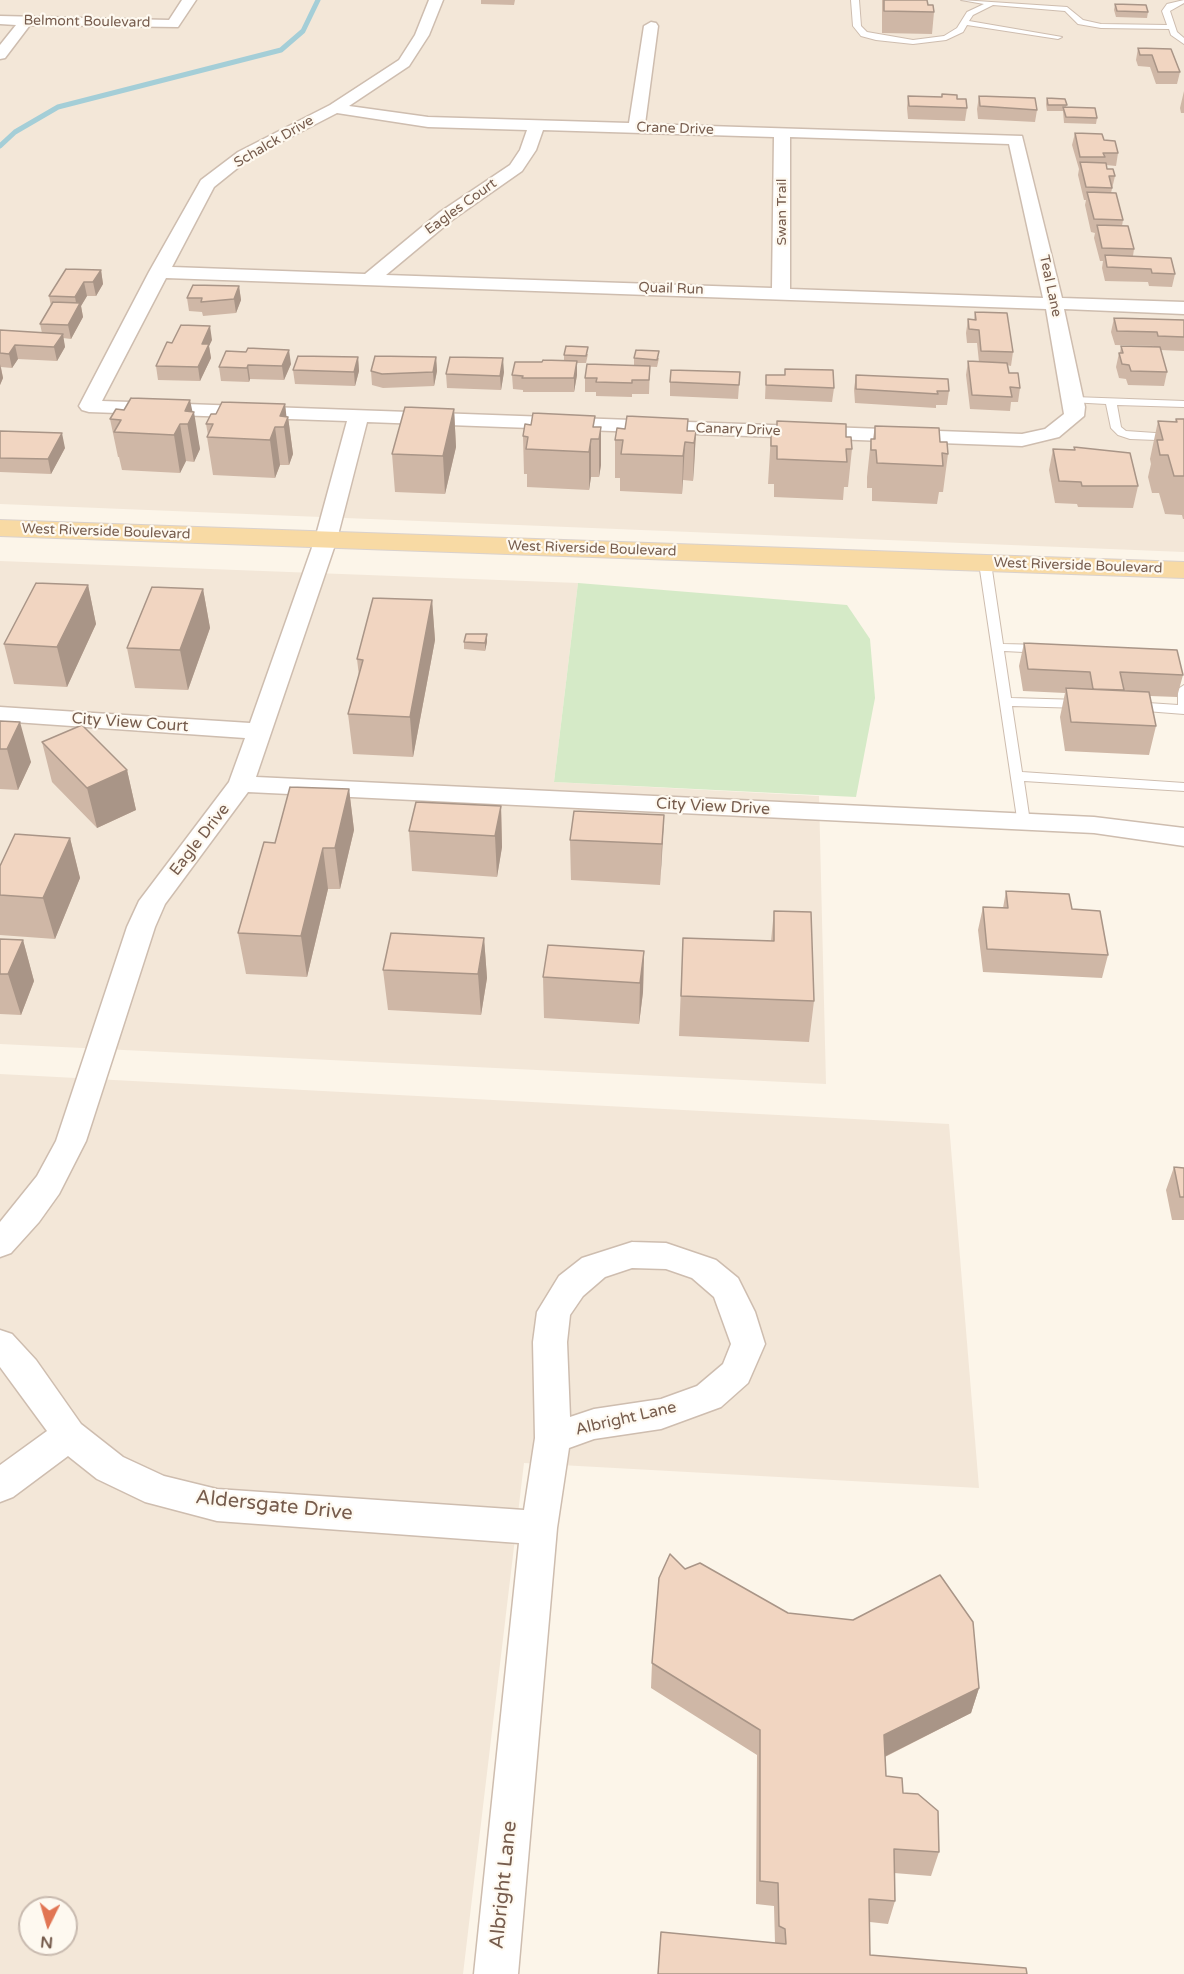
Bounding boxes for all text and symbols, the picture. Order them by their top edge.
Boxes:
street label: Belmont Boulevard [23,12,151,32]
street label: Schalck Drive [231,112,317,172]
street label: Crane Drive [636,119,714,139]
street label: Eagles Court [422,175,500,239]
street label: Swan Trail [774,178,790,246]
street label: Teal Lane [1035,253,1065,319]
street label: Quail Run [638,279,704,299]
street label: Canary Drive [695,420,781,440]
street label: West Riverside Boulevard [21,521,191,543]
street label: West Riverside Boulevard [507,538,677,560]
street label: West Riverside Boulevard [993,555,1163,577]
street label: City View Court [71,709,189,737]
street label: City View Drive [656,794,770,820]
street label: Eagle Drive [166,800,234,880]
street label: Albright Lane [574,1398,678,1440]
street label: Aldersgate Drive [194,1486,354,1526]
street label: Albright Lane [485,1820,523,1950]
north arrow [18,1896,78,1956]
text: N [39,1931,54,1952]

